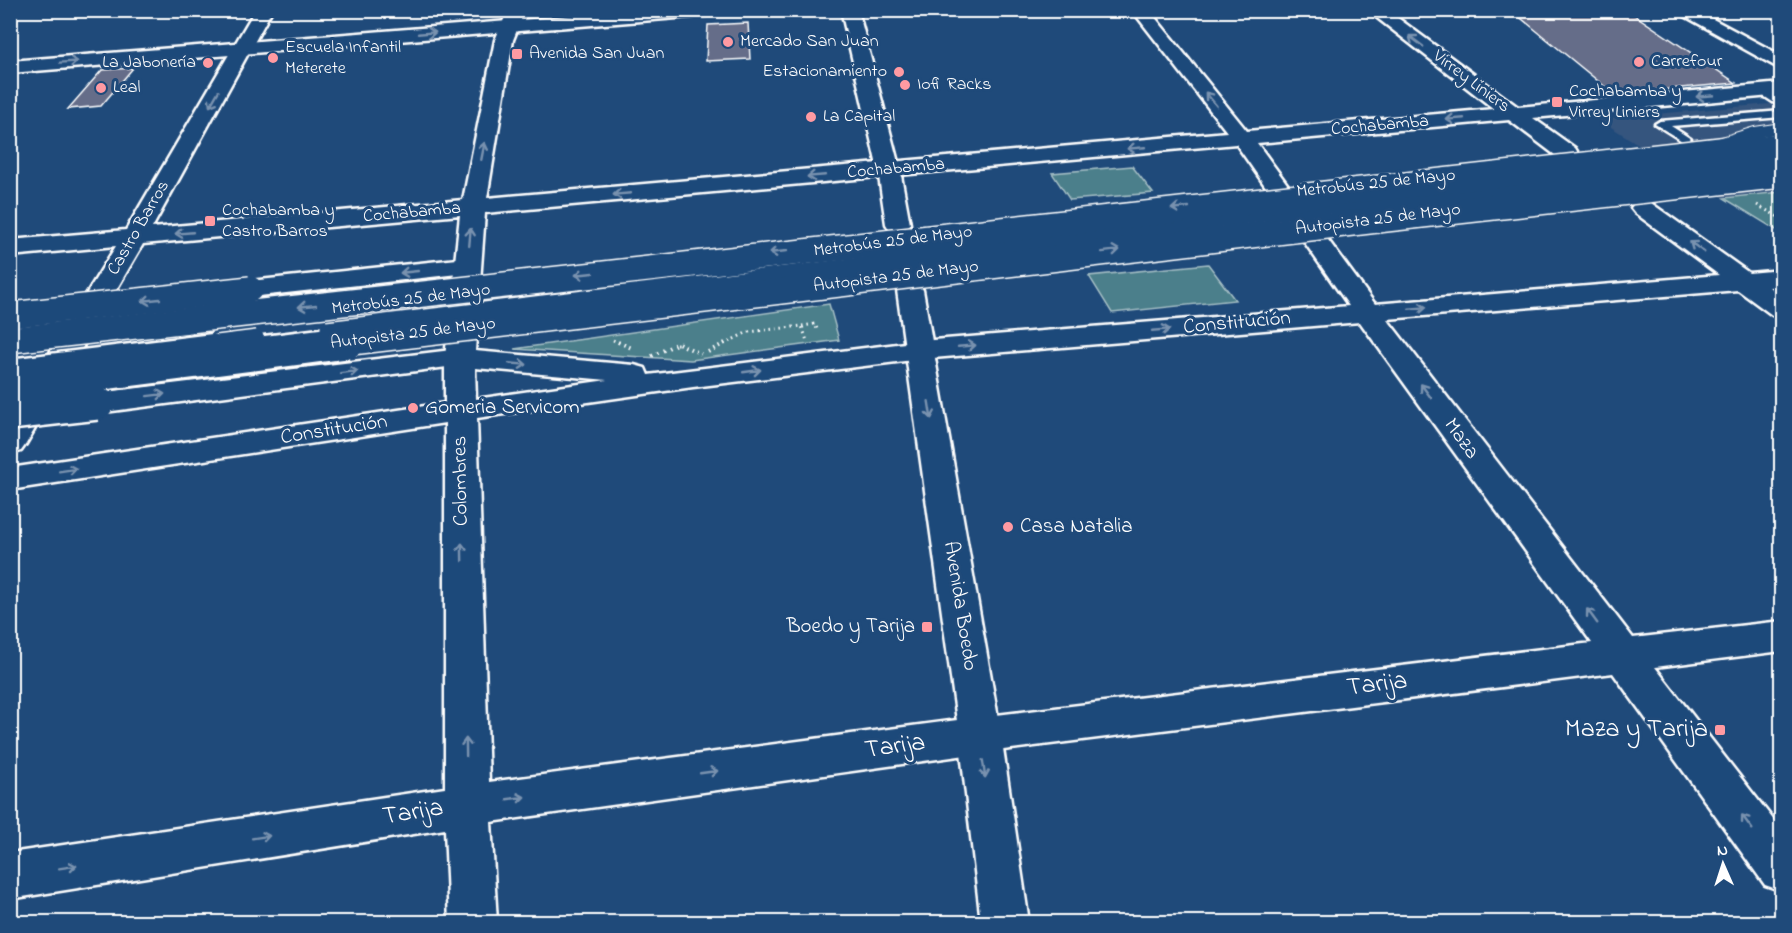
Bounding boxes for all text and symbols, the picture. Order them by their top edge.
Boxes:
one-way arrow [417,28,437,39]
place label: Mercado San Juan [740,29,879,55]
place label: Escuela Infantil Meterete [285,35,401,82]
marker: Mercado San Juan [721,35,735,49]
one-way arrow [1409,35,1425,47]
place label: Avenida San Juan [529,41,664,67]
street label: Virrey Liniers [1426,44,1515,120]
marker: Avenida San Juan [510,47,524,61]
place label: Carrefour [1651,49,1723,75]
place label: La Jabonería [102,50,196,76]
marker: Escuela Infantil Meterete [266,51,280,65]
marker: Carrefour [1632,55,1646,69]
marker: La Jabonería [201,56,215,70]
one-way arrow [58,57,78,68]
place label: Estacionamiento [762,59,887,85]
marker: Estacionamiento [892,65,906,79]
place label: Iofi Racks [917,72,991,98]
place label: Leal [113,75,140,101]
marker: Iofi Racks [898,78,912,92]
place label: Cochabamba y Virrey Liniers [1568,79,1681,126]
marker: Leal [94,81,108,95]
one-way arrow [208,90,220,107]
one-way arrow [1204,91,1217,107]
one-way arrow [1695,91,1715,102]
marker: Cochabamba y Virrey Liniers [1550,95,1564,109]
place label: La Capital [823,104,895,130]
street label: Cochabamba [1330,109,1430,143]
marker: La Capital [804,110,818,124]
one-way arrow [1446,114,1466,125]
one-way arrow [478,141,489,161]
one-way arrow [1126,143,1146,154]
street label: Cochabamba [846,152,946,186]
street label: Metrobús 25 de Mayo [1295,163,1457,205]
one-way arrow [806,171,826,182]
street label: Castro Barros [101,176,177,280]
one-way arrow [612,189,632,200]
street label: Cochabamba [362,196,462,230]
street label: Autopista 25 de Mayo [1294,197,1462,243]
place label: Cochabamba y Castro Barros [222,198,334,245]
one-way arrow [1171,202,1191,213]
marker: Cochabamba y Castro Barros [203,214,217,228]
street label: Metrobús 25 de Mayo [812,219,974,265]
one-way arrow [175,228,195,239]
one-way arrow [465,228,476,248]
one-way arrow [1689,241,1705,253]
one-way arrow [1100,246,1120,257]
one-way arrow [768,247,788,258]
street label: Autopista 25 de Mayo [812,254,980,300]
one-way arrow [400,267,420,278]
one-way arrow [575,269,595,280]
street label: Metrobús 25 de Mayo [330,277,492,323]
one-way arrow [141,295,161,306]
one-way arrow [298,301,317,312]
one-way arrow [1407,302,1427,313]
street label: Constitución [1182,303,1292,343]
street label: Autopista 25 de Mayo [329,311,497,357]
one-way arrow [1150,324,1170,335]
one-way arrow [956,340,976,351]
one-way arrow [508,359,528,370]
one-way arrow [742,365,761,376]
one-way arrow [339,366,359,377]
one-way arrow [1420,384,1432,400]
one-way arrow [145,390,165,401]
place label: Gomeria Servicom [425,393,580,423]
one-way arrow [925,400,936,419]
marker: Gomeria Servicom [406,401,420,415]
street label: Constitución [278,407,390,453]
street label: Maza [1436,412,1486,466]
street label: Colombres [445,436,477,526]
one-way arrow [58,465,78,476]
place label: Casa Natalia [1020,512,1133,542]
marker: Casa Natalia [1001,520,1015,534]
street label: Avenida Boedo [935,539,985,673]
one-way arrow [456,542,468,562]
one-way arrow [1585,608,1598,624]
place label: Boedo y Tarija [785,612,915,644]
marker: Boedo y Tarija [920,620,934,634]
street label: Tarija [1344,662,1410,708]
place label: Maza y Tarija [1565,711,1708,749]
marker: Maza y Tarija [1713,723,1727,737]
street label: Tarija [862,724,928,770]
one-way arrow [460,737,471,757]
one-way arrow [979,759,990,778]
one-way arrow [699,766,719,777]
street label: Tarija [380,789,446,837]
one-way arrow [506,793,526,804]
one-way arrow [1741,814,1753,830]
one-way arrow [251,831,270,842]
north arrow [1693,834,1753,894]
text: N [1716,839,1729,863]
one-way arrow [58,861,78,872]

